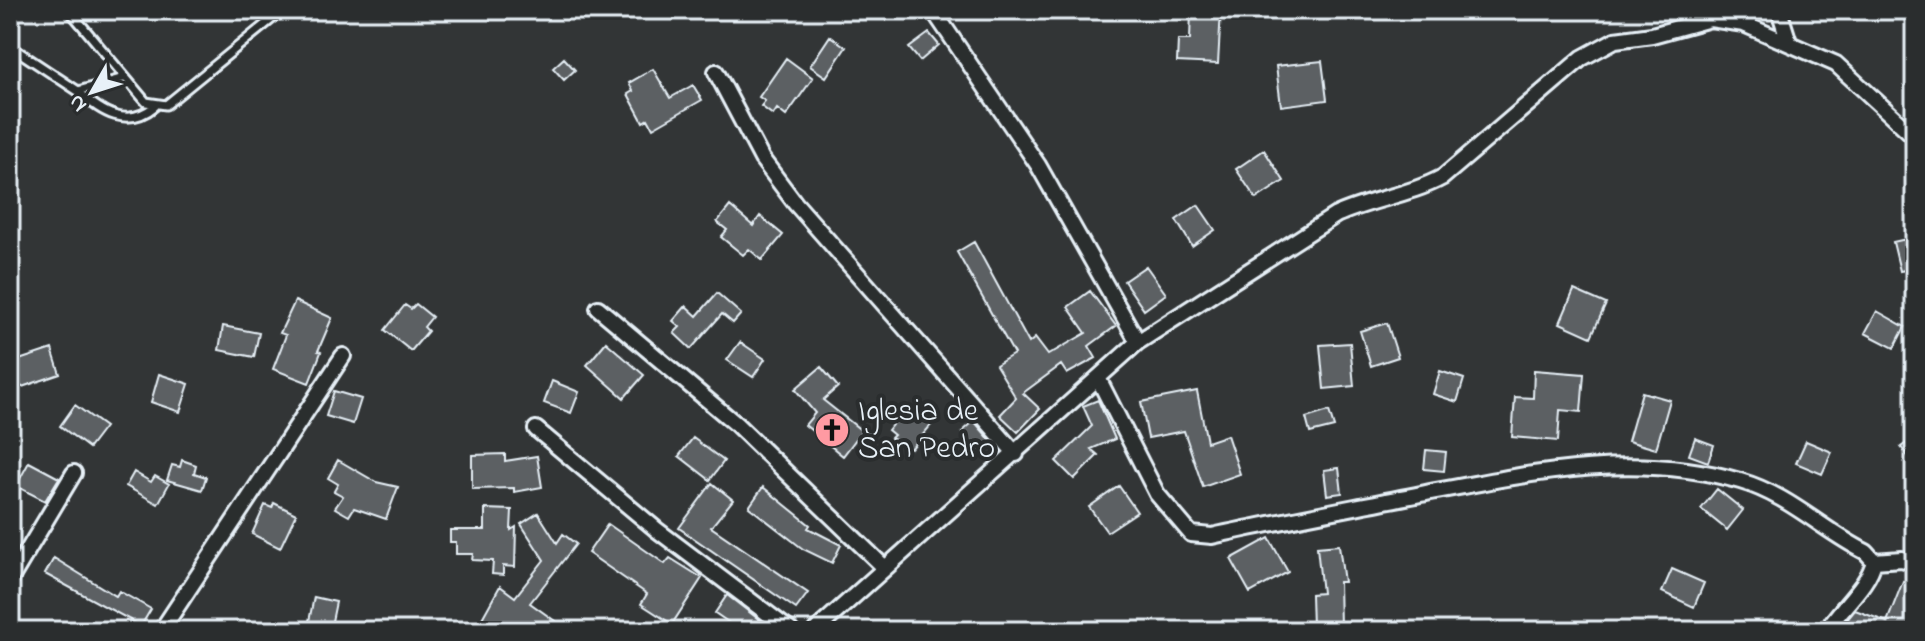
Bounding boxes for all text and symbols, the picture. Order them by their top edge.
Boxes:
north arrow [52,52,132,132]
text: N [62,87,96,119]
place label: Iglesia de San Pedro [858,389,995,473]
church icon: Iglesia de San Pedro [813,411,851,449]

